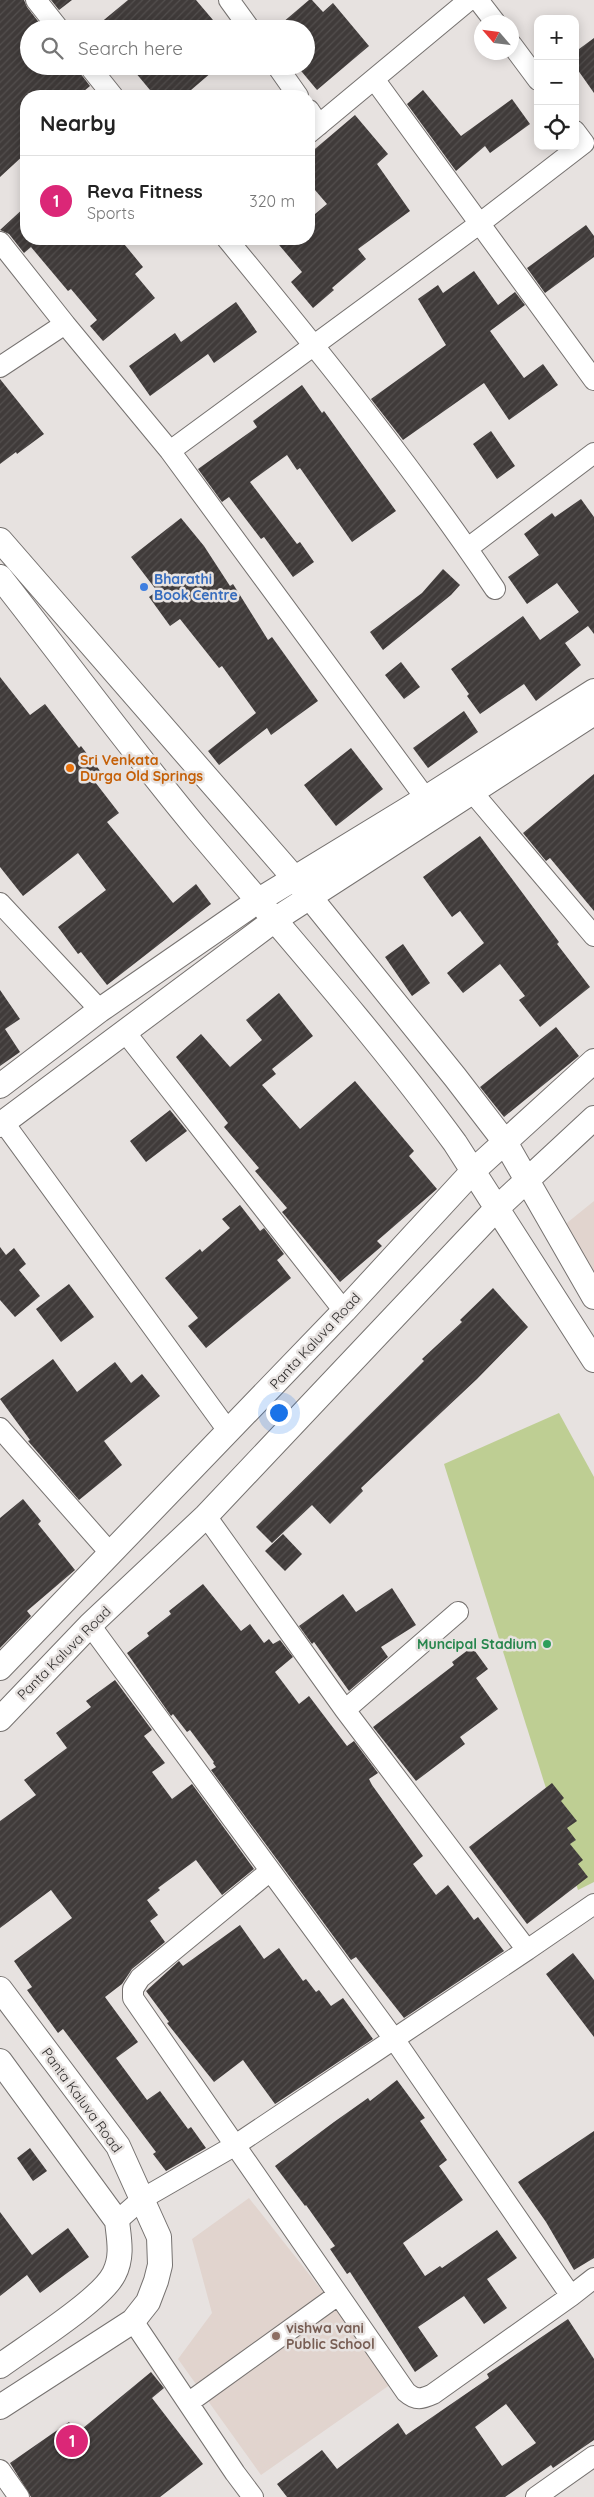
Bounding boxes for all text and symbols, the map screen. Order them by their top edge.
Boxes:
north arrow [474,15,519,60]
map controls [534,15,579,150]
button: + [534,15,579,60]
search box [20,20,315,75]
icon: search [38,34,66,62]
text: Search here [78,36,183,60]
button: − [534,60,579,105]
button: locate [534,105,579,150]
text: Nearby [40,110,116,136]
text: Reva Fitness [87,179,203,203]
text: 1 [53,191,59,211]
text: 320 m [249,191,295,211]
text: Sports [87,203,135,223]
place label: Bharathi Book Centre [154,570,238,604]
marker: Bharathi Book Centre [138,581,150,593]
place label: Sri Venkata Durga Old Springs [80,751,203,785]
marker: Sri Venkata Durga Old Springs [64,762,76,774]
street label: Panta Kaluva Road [266,1289,364,1393]
your location [266,1400,292,1426]
street label: Panta Kaluva Road [13,1602,115,1704]
place label: Muncipal Stadium [417,1635,537,1653]
marker: Muncipal Stadium [541,1638,553,1650]
street label: Panta Kaluva Road [38,2044,126,2156]
place label: vishwa vani Public School [286,2319,375,2353]
marker: vishwa vani Public School [270,2330,282,2342]
pin: 1 [56,2422,88,2460]

